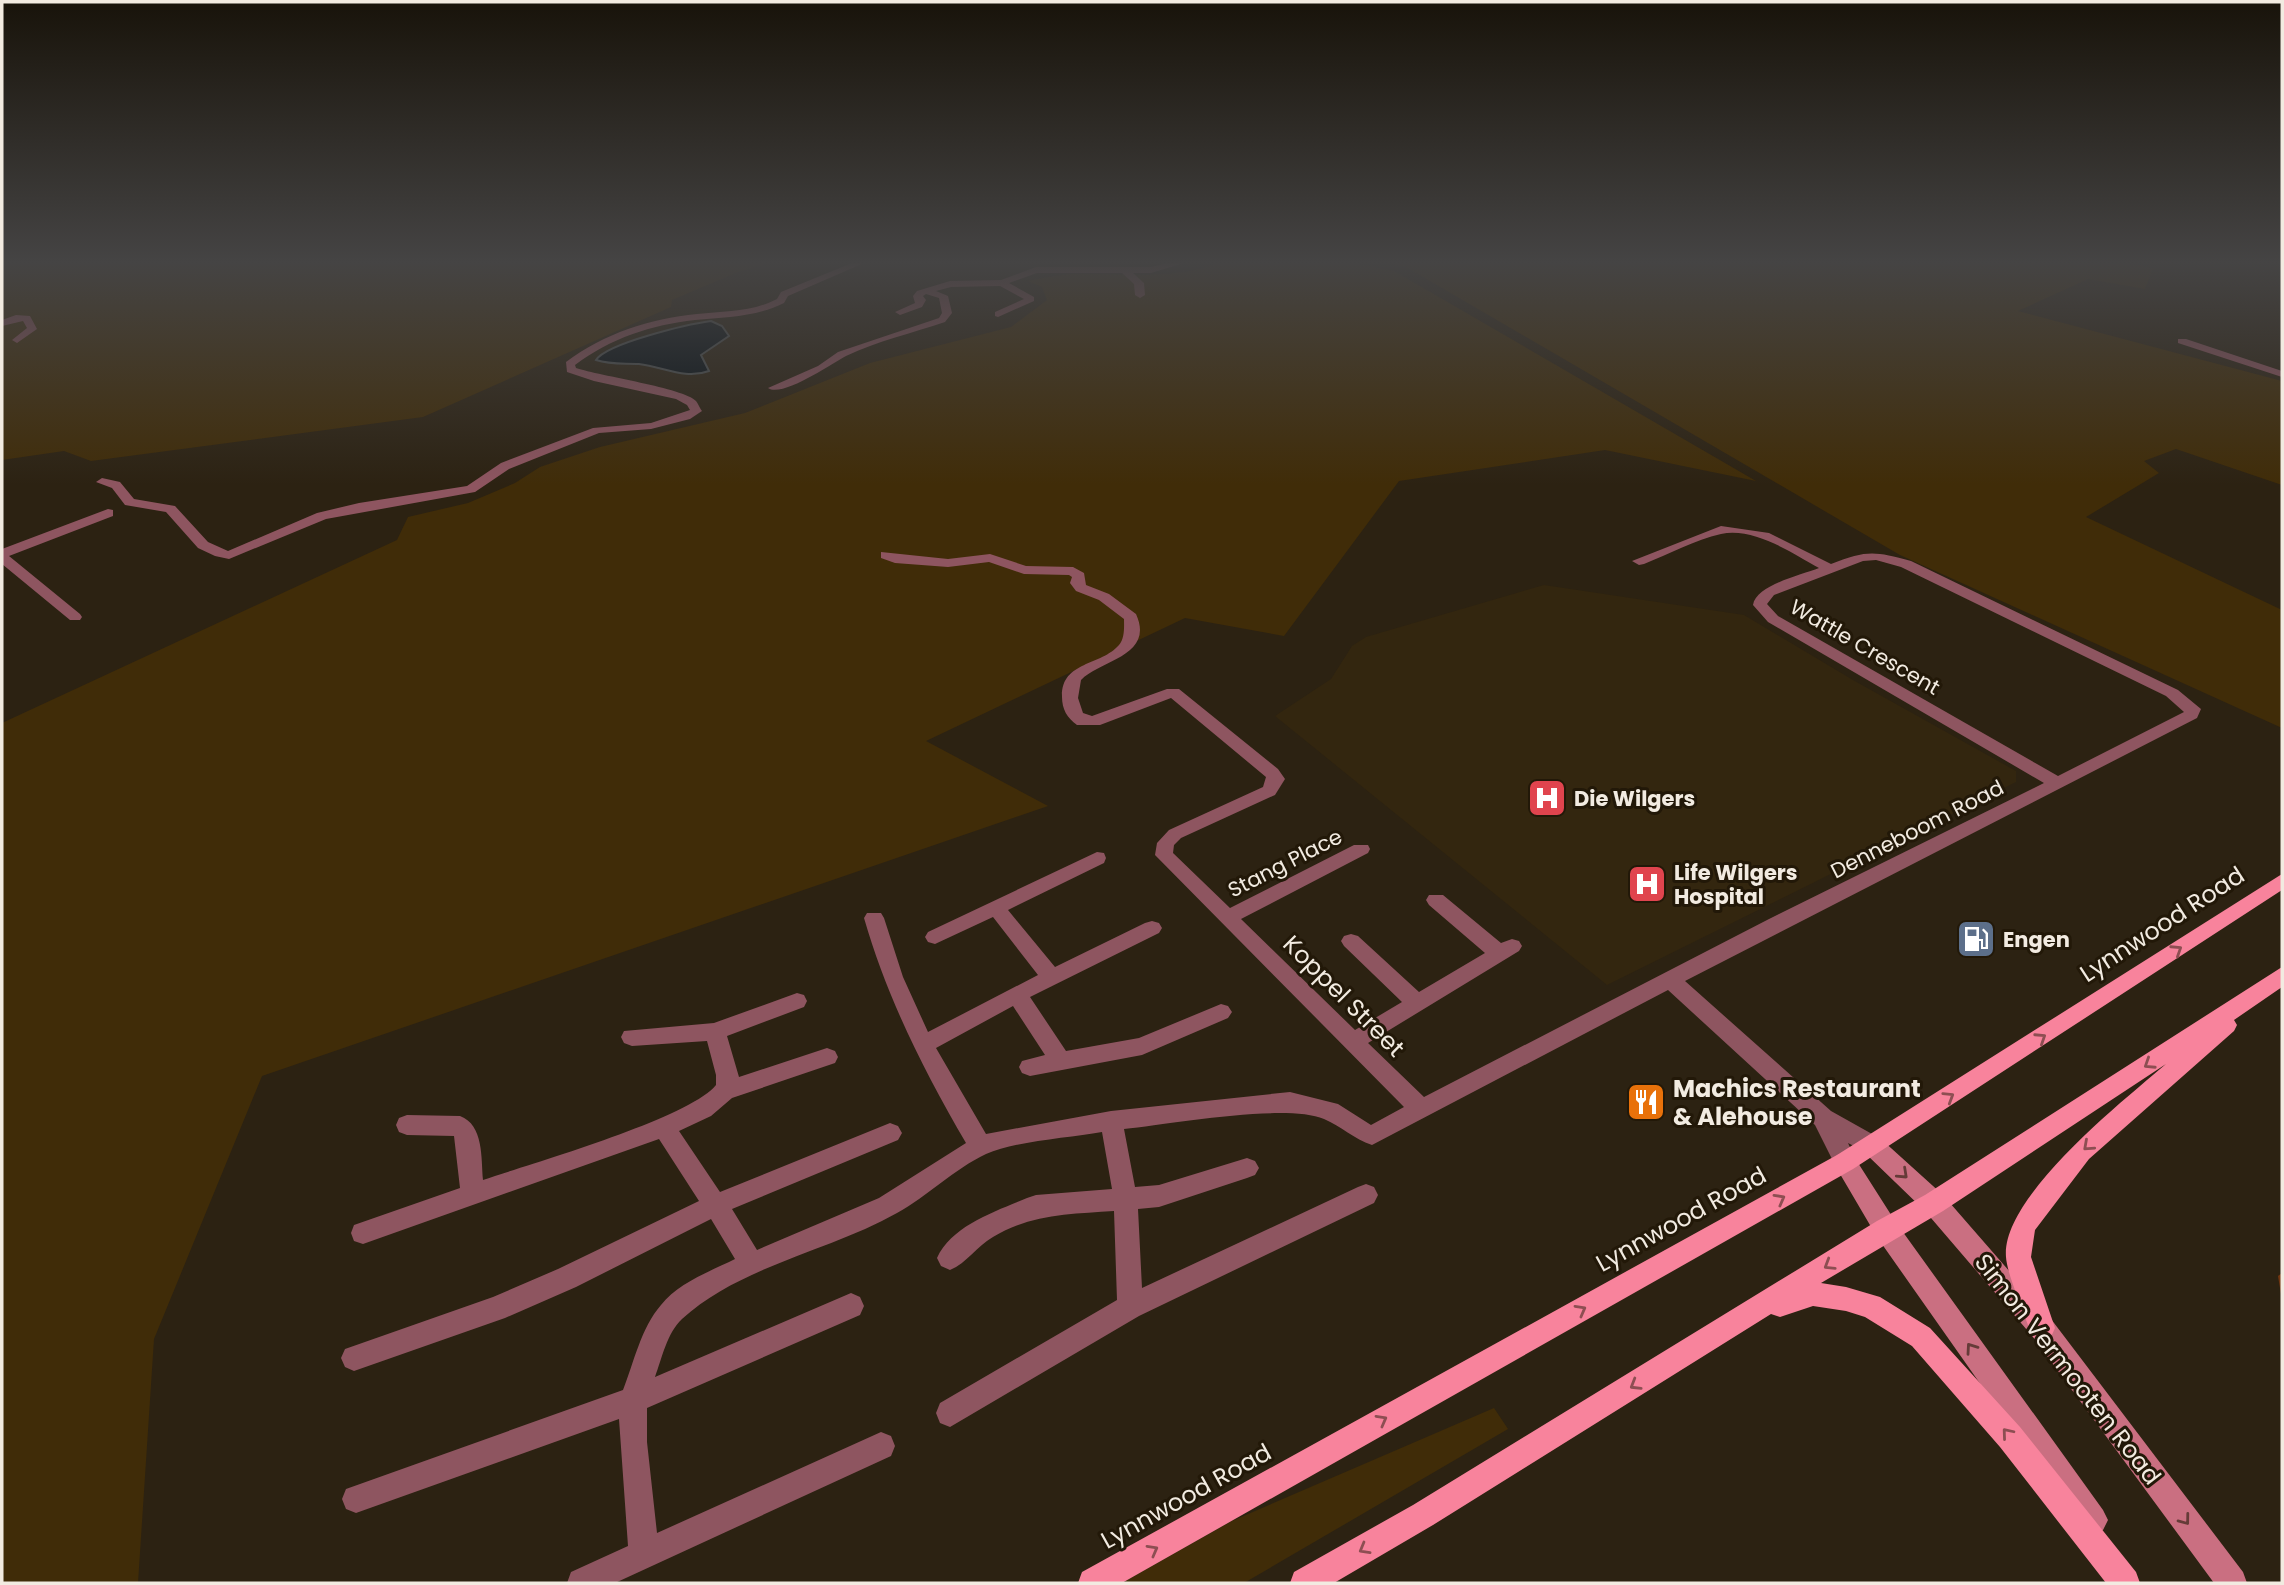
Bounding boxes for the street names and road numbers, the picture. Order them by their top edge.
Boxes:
street label: Wattle Crescent [1785,592,1945,702]
street label: Denneboom Road [1825,773,2009,885]
street label: Stang Place [1223,822,1347,904]
street label: Lynnwood Road [2073,858,2251,990]
street label: Koppel Street [1276,928,1412,1064]
street label: Lynnwood Road [1590,1159,1772,1279]
street label: Simon Vermooten Road [1967,1247,2169,1491]
street label: Lynnwood Road [1095,1436,1277,1556]

